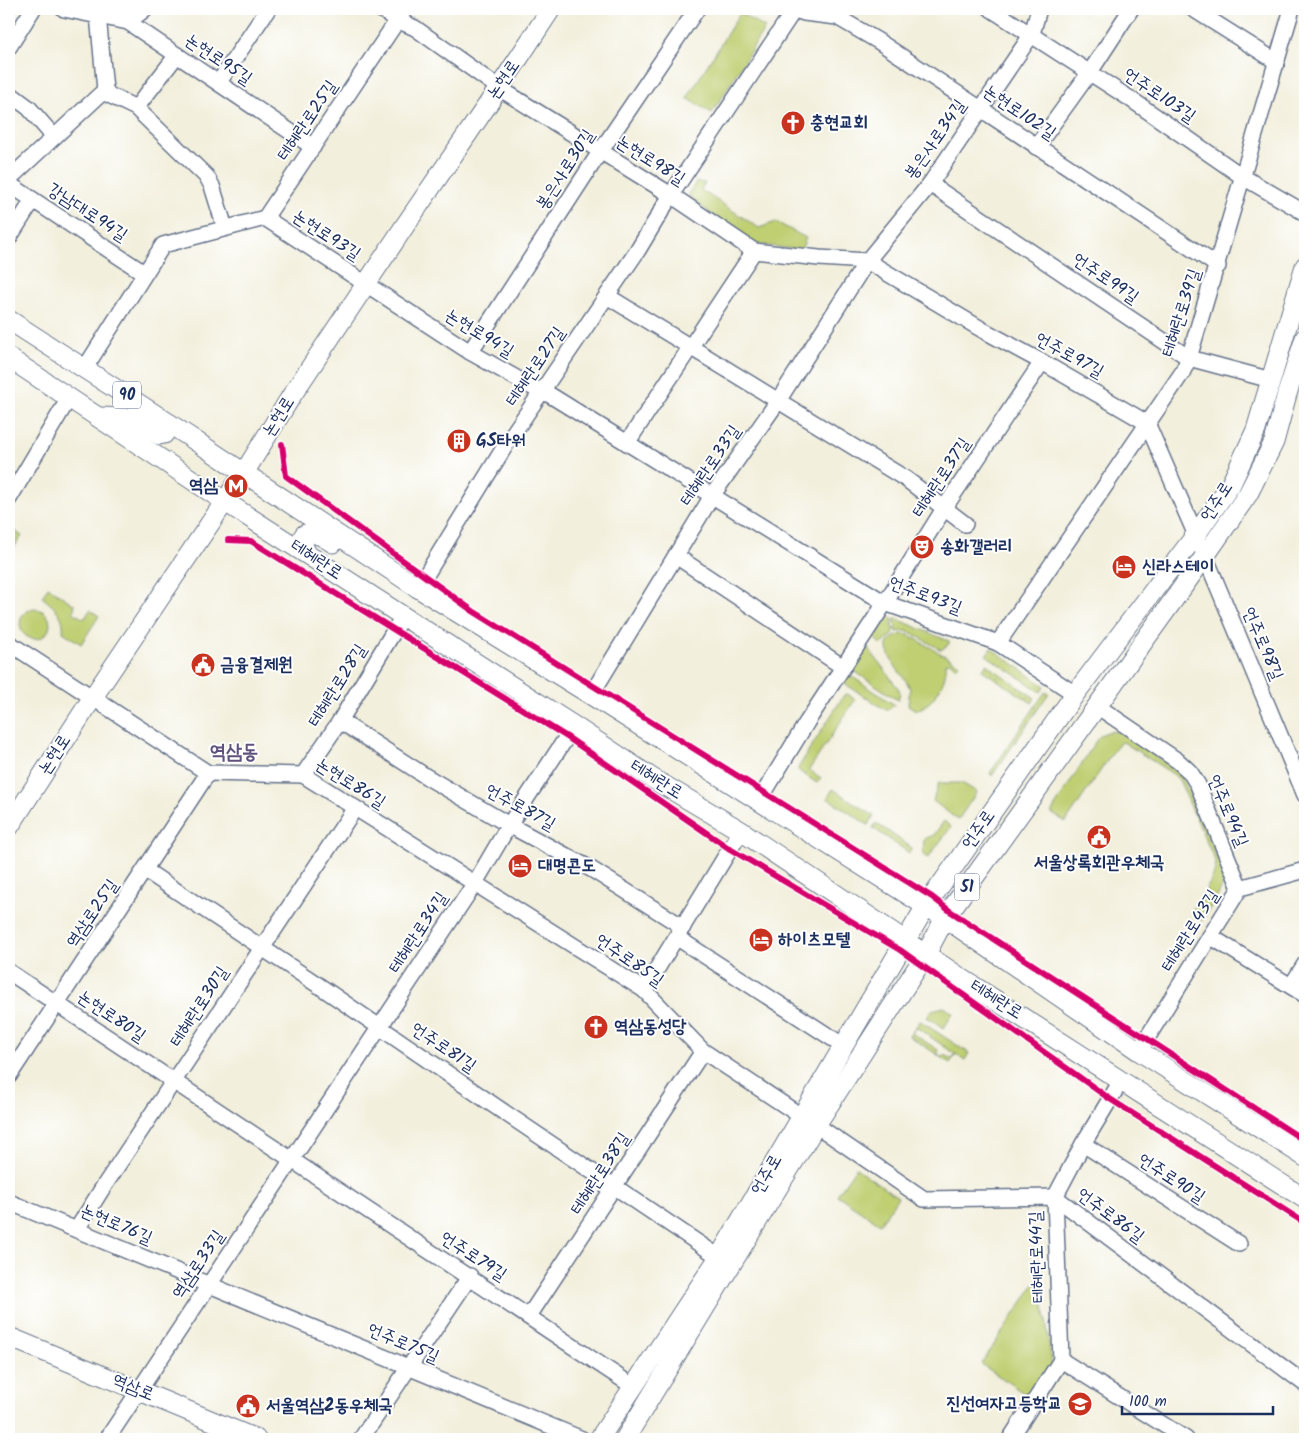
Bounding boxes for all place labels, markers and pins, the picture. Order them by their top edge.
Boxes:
place label: 충현교회 [810,109,868,138]
church icon: 충현교회 [780,110,806,136]
place label: GS타워 [476,427,526,456]
building icon: GS타워 [446,428,472,454]
place label: 역삼 [189,472,219,501]
metro station icon: 역삼 [223,473,249,499]
place label: 송화갤러리 [940,533,1012,562]
theatre icon: 송화갤러리 [909,534,935,560]
place label: 신라스테이 [1142,553,1214,582]
hotel icon: 신라스테이 [1111,554,1137,580]
place label: 금융결제원 [220,651,292,680]
public building icon: 금융결제원 [190,652,216,678]
public building icon: 서울상록회관우체국 [1086,824,1112,850]
place label: 서울상록회관우체국 [1034,849,1164,878]
place label: 대명콘도 [538,852,596,881]
hotel icon: 대명콘도 [507,853,533,879]
place label: 하이츠모텔 [778,926,851,955]
hotel icon: 하이츠모텔 [748,927,774,953]
place label: 역삼동성당 [614,1013,687,1042]
church icon: 역삼동성당 [583,1014,609,1040]
place label: 진선여자고등학교 [946,1390,1062,1419]
school or university icon: 진선여자고등학교 [1067,1391,1093,1417]
place label: 서울역삼2동우체국 [266,1392,392,1421]
public building icon: 서울역삼2동우체국 [235,1393,261,1419]

